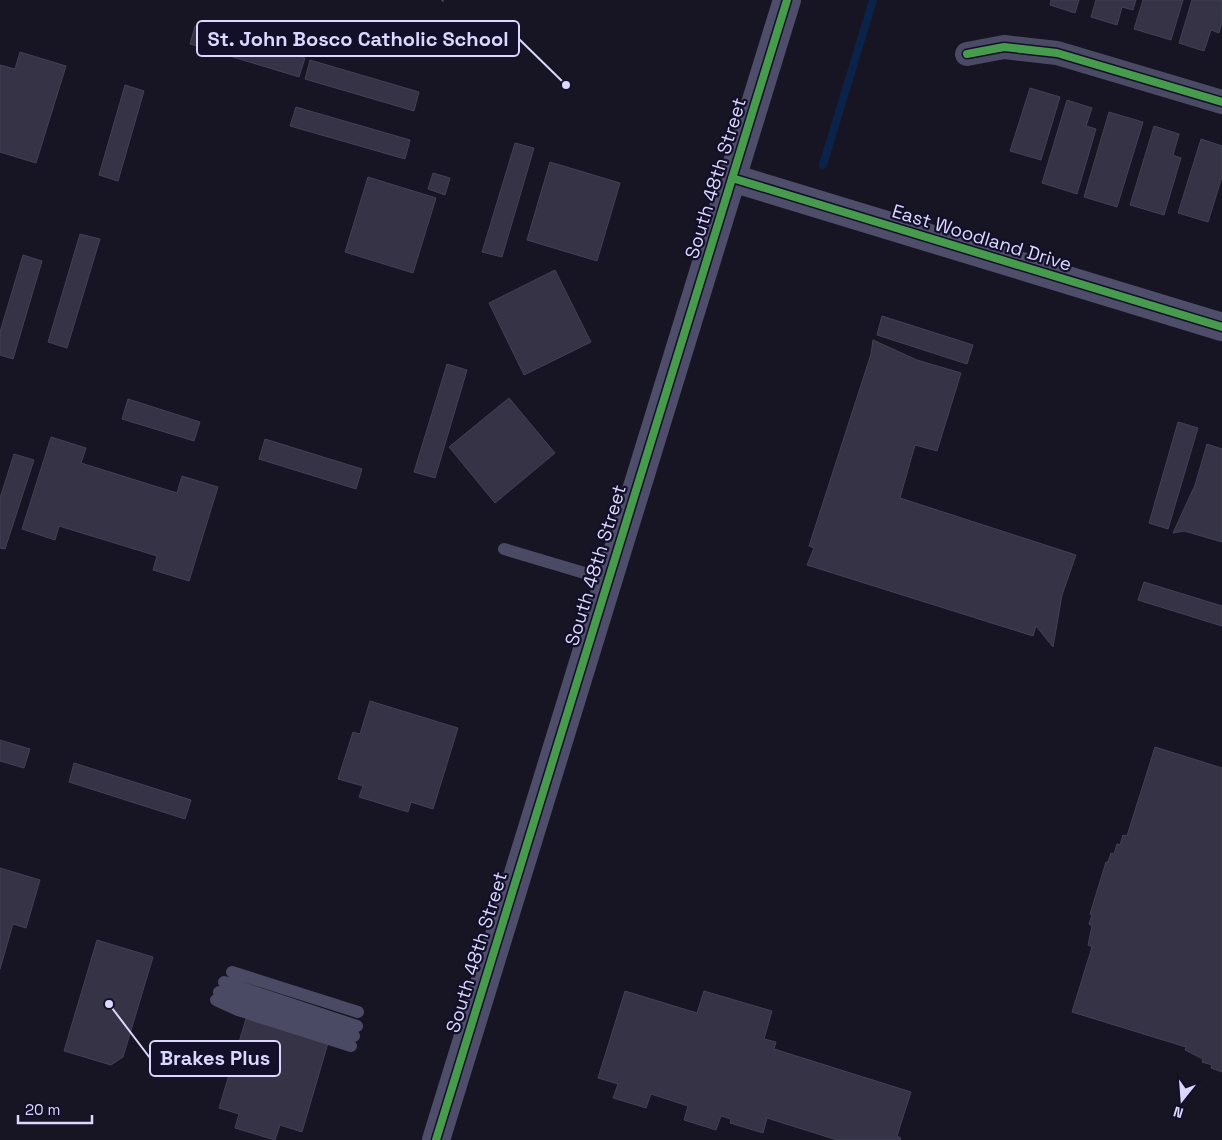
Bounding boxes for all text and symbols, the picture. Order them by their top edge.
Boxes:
callout: St. John Bosco Catholic School [197,21,519,56]
text: St. John Bosco Catholic School [208,26,508,52]
street label: South 48th Street [679,94,752,262]
street label: East Woodland Drive [889,198,1075,277]
street label: South 48th Street [559,481,632,649]
street label: South 48th Street [440,868,513,1036]
callout: Brakes Plus [150,1041,280,1076]
text: Brakes Plus [160,1045,270,1071]
north arrow [1157,1075,1207,1125]
scale bar [18,1092,91,1124]
text: 20 m [25,1100,60,1119]
text: N [1171,1102,1185,1122]

